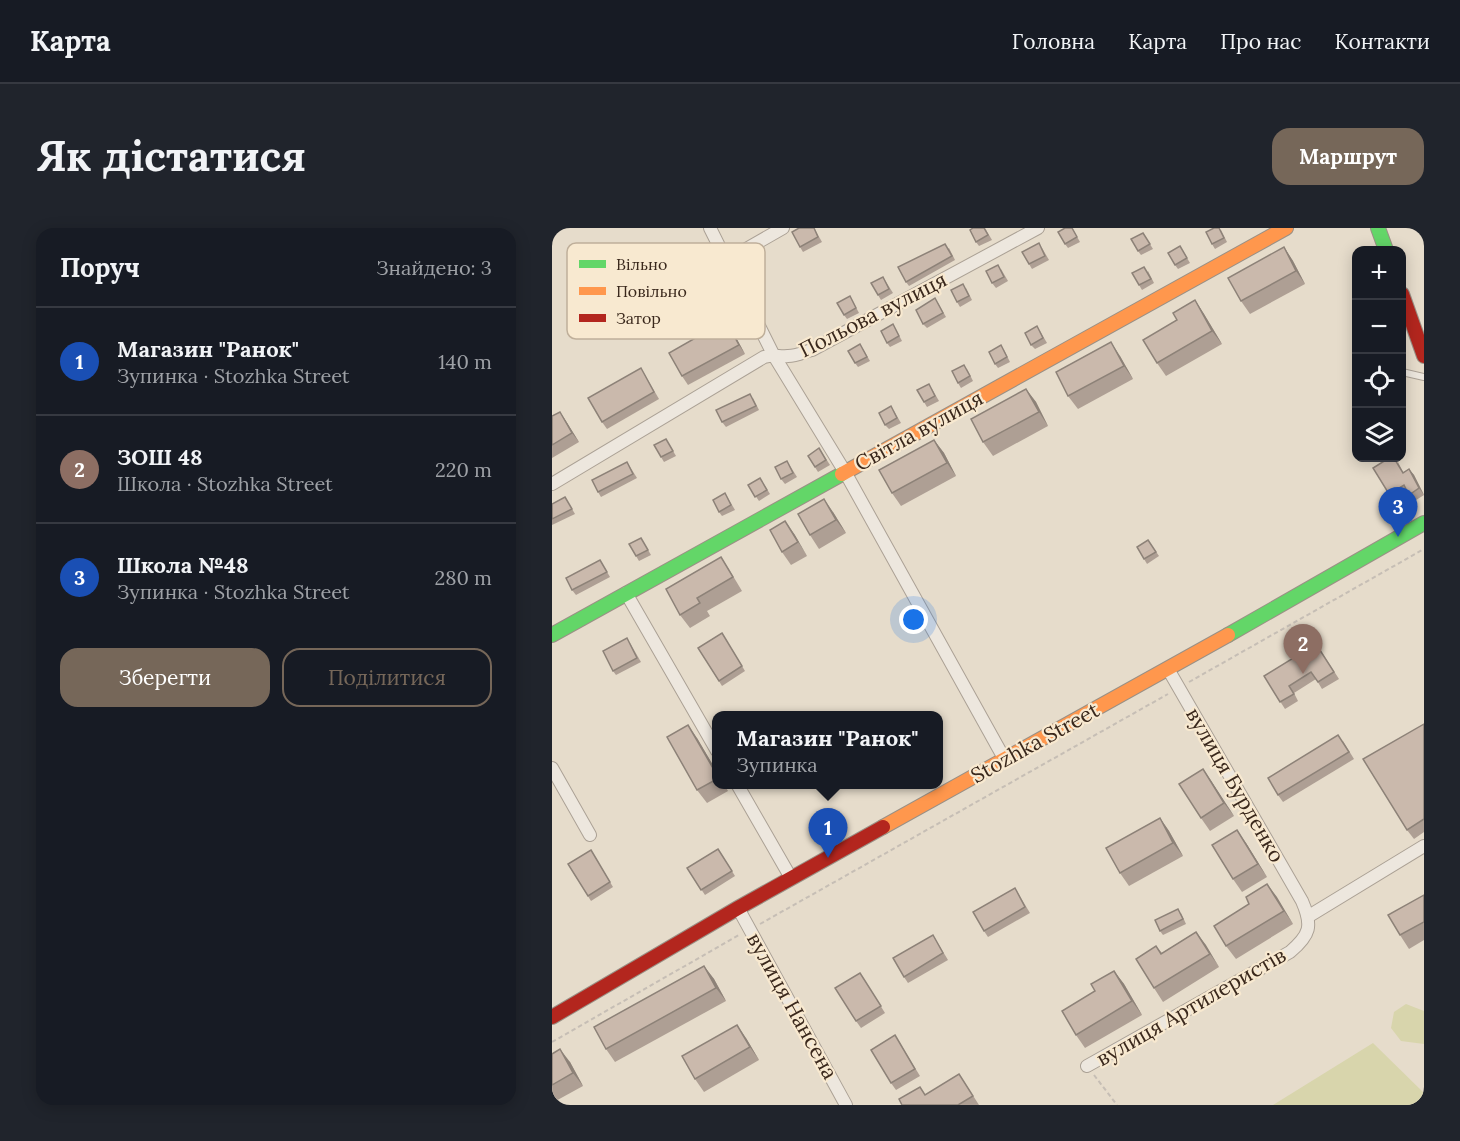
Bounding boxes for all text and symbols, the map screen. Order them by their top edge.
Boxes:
text: Карта [30,23,111,59]
text: Головна [1012,28,1095,55]
text: Карта [1128,28,1187,55]
text: Про нас [1220,28,1302,55]
text: Контакти [1335,28,1430,55]
button: Маршрут [1272,128,1424,185]
text: Як дістатися [36,129,306,183]
legend [567,243,765,339]
map controls [1352,246,1406,462]
button: + [1352,246,1406,300]
text: Поруч [60,251,140,284]
text: Вільно [616,254,667,274]
text: Знайдено: 3 [376,255,492,280]
street label: Польова вулиця [794,266,951,363]
text: Повільно [616,281,687,301]
button: − [1352,300,1406,354]
text: Затор [616,308,661,328]
text: Магазин "Ранок" [117,335,299,363]
text: 1 [75,349,84,374]
text: 140 m [438,349,492,374]
button: locate [1352,354,1406,408]
text: Зупинка · Stozhka Street [117,363,350,388]
street label: Світла вулиця [850,384,988,477]
button: layers [1352,408,1406,462]
text: ЗОШ 48 [117,443,203,471]
text: 2 [74,457,85,482]
text: 220 m [435,457,492,482]
text: Школа · Stozhka Street [117,471,333,496]
pin: 3 [1378,488,1418,537]
text: Школа №48 [117,551,249,579]
text: 3 [74,565,85,590]
text: 280 m [434,565,492,590]
text: Зупинка · Stozhka Street [117,579,350,604]
your location [899,605,928,634]
pin: 2 [1284,624,1323,674]
button: Зберегти [60,648,270,707]
button: Поділитися [282,648,492,707]
street label: Stozhka Street [966,696,1104,789]
street label: вулиця Бурденко [1180,702,1291,867]
popup [712,711,943,789]
text: Магазин "Ранок" [737,724,918,752]
text: Зупинка [737,752,818,777]
pin: 1 [808,808,848,858]
street label: вулиця Нансена [741,928,844,1084]
street label: вулиця Артилеристів [1091,941,1290,1072]

